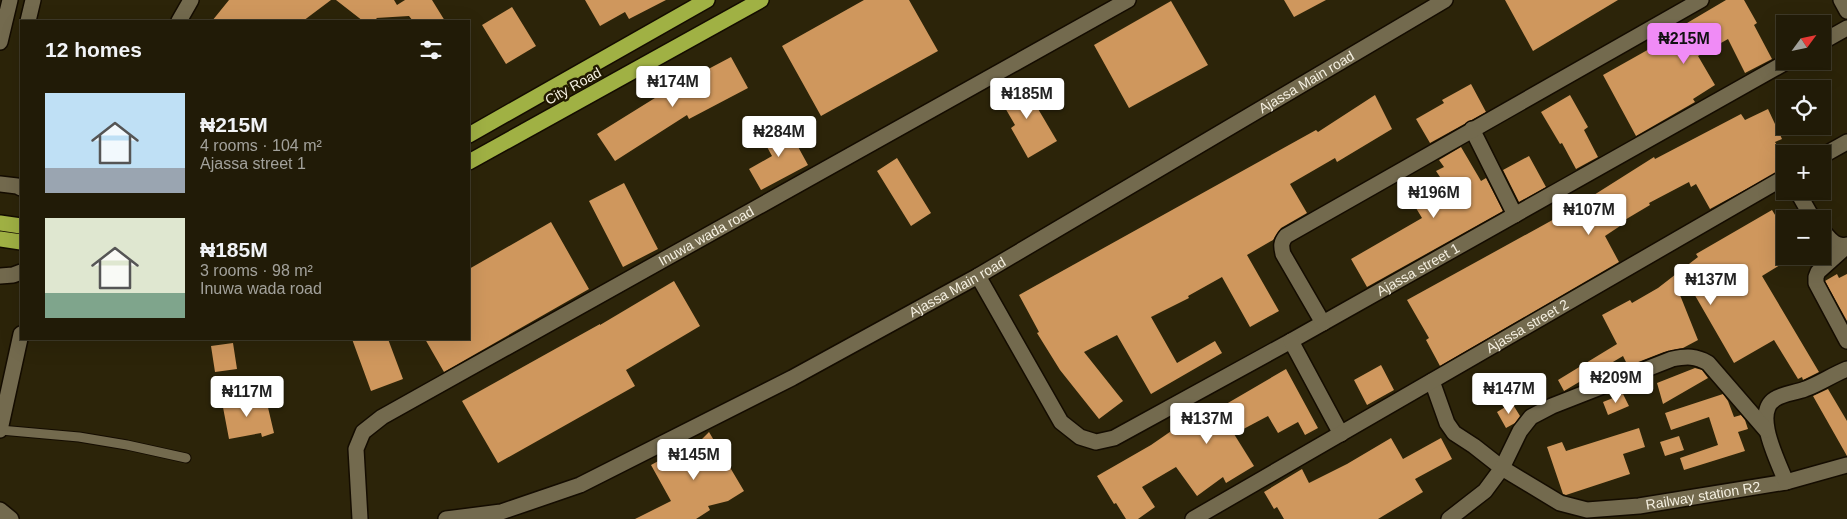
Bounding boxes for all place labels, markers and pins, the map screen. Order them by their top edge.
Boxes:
pin: ₦215M [1649,22,1719,65]
pin: ₦174M [638,66,708,108]
pin: ₦185M [992,78,1062,120]
pin: ₦284M [744,116,814,158]
pin: ₦196M [1399,176,1469,219]
pin: ₦107M [1554,194,1624,236]
pin: ₦137M [1676,264,1746,306]
pin: ₦209M [1581,362,1651,404]
pin: ₦147M [1474,372,1544,415]
pin: ₦117M [212,376,282,418]
pin: ₦137M [1172,402,1242,445]
pin: ₦145M [659,438,729,481]

